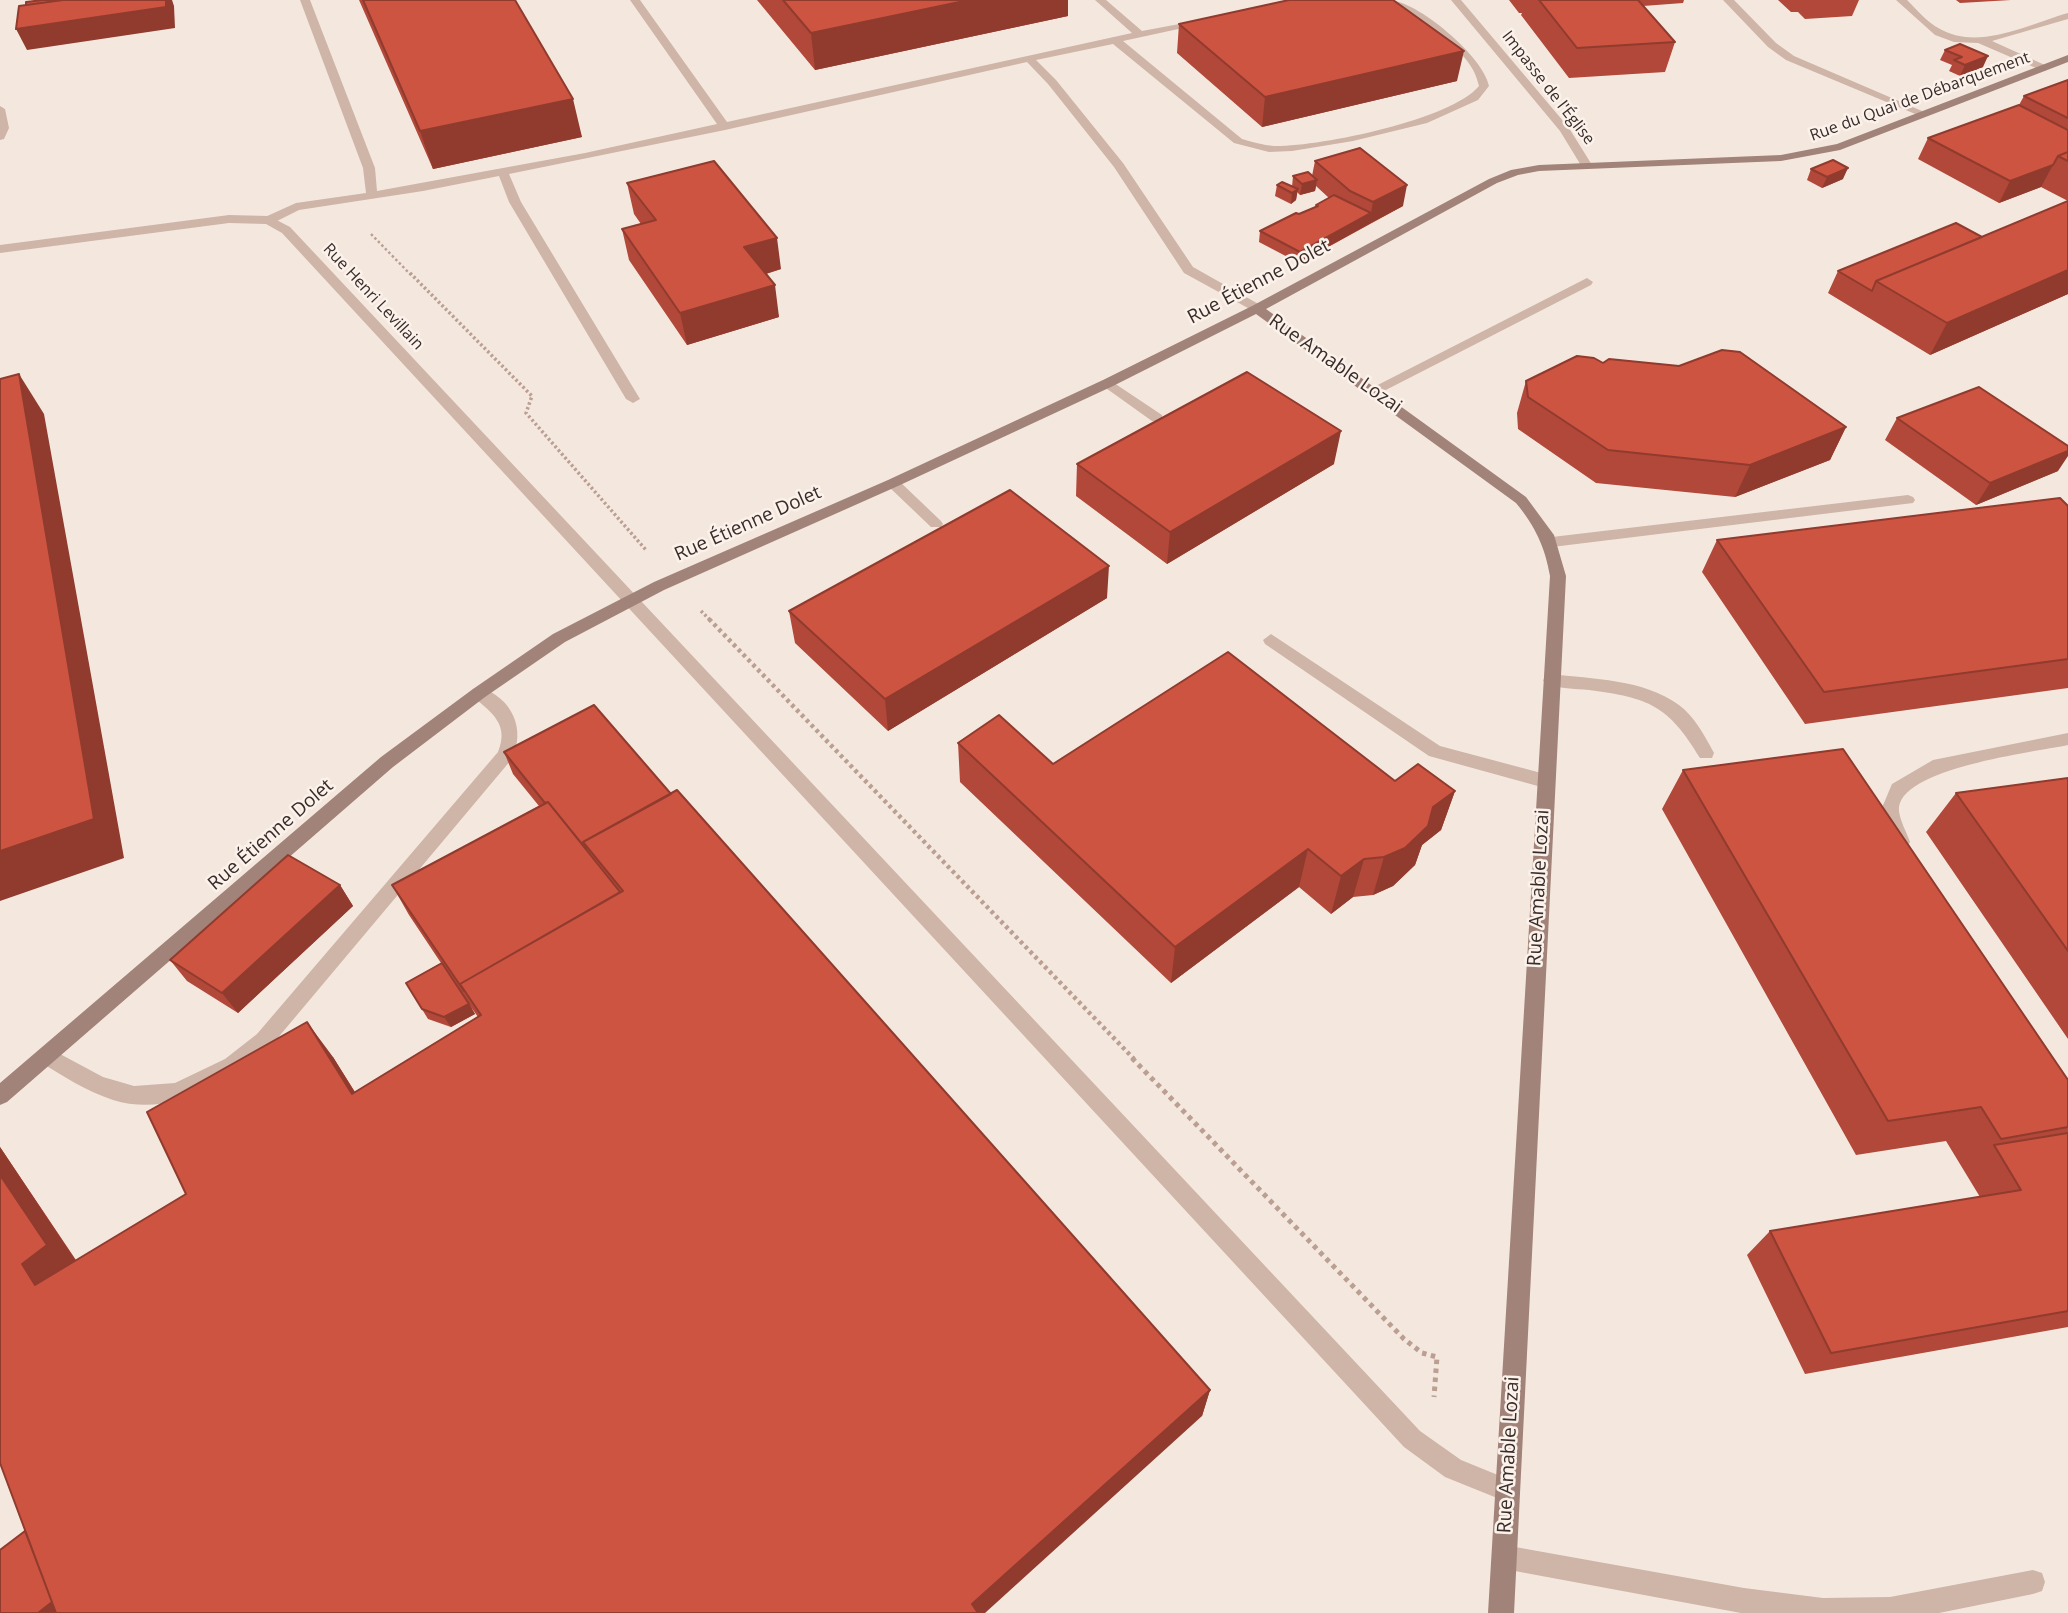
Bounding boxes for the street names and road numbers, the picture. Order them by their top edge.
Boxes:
street label: Impasse de l'Église [1498,27,1598,149]
street label: Rue du Quai de Débarquement [1807,48,2033,146]
street label: Rue Étienne Dolet [1184,235,1334,329]
street label: Rue Henri Levillain [319,240,427,354]
street label: Rue Amable Lozai [1264,310,1406,418]
street label: Rue Étienne Dolet [671,481,825,567]
street label: Rue Étienne Dolet [204,775,338,895]
street label: Rue Amable Lozai [1524,809,1554,967]
street label: Rue Amable Lozai [1494,1376,1524,1534]

